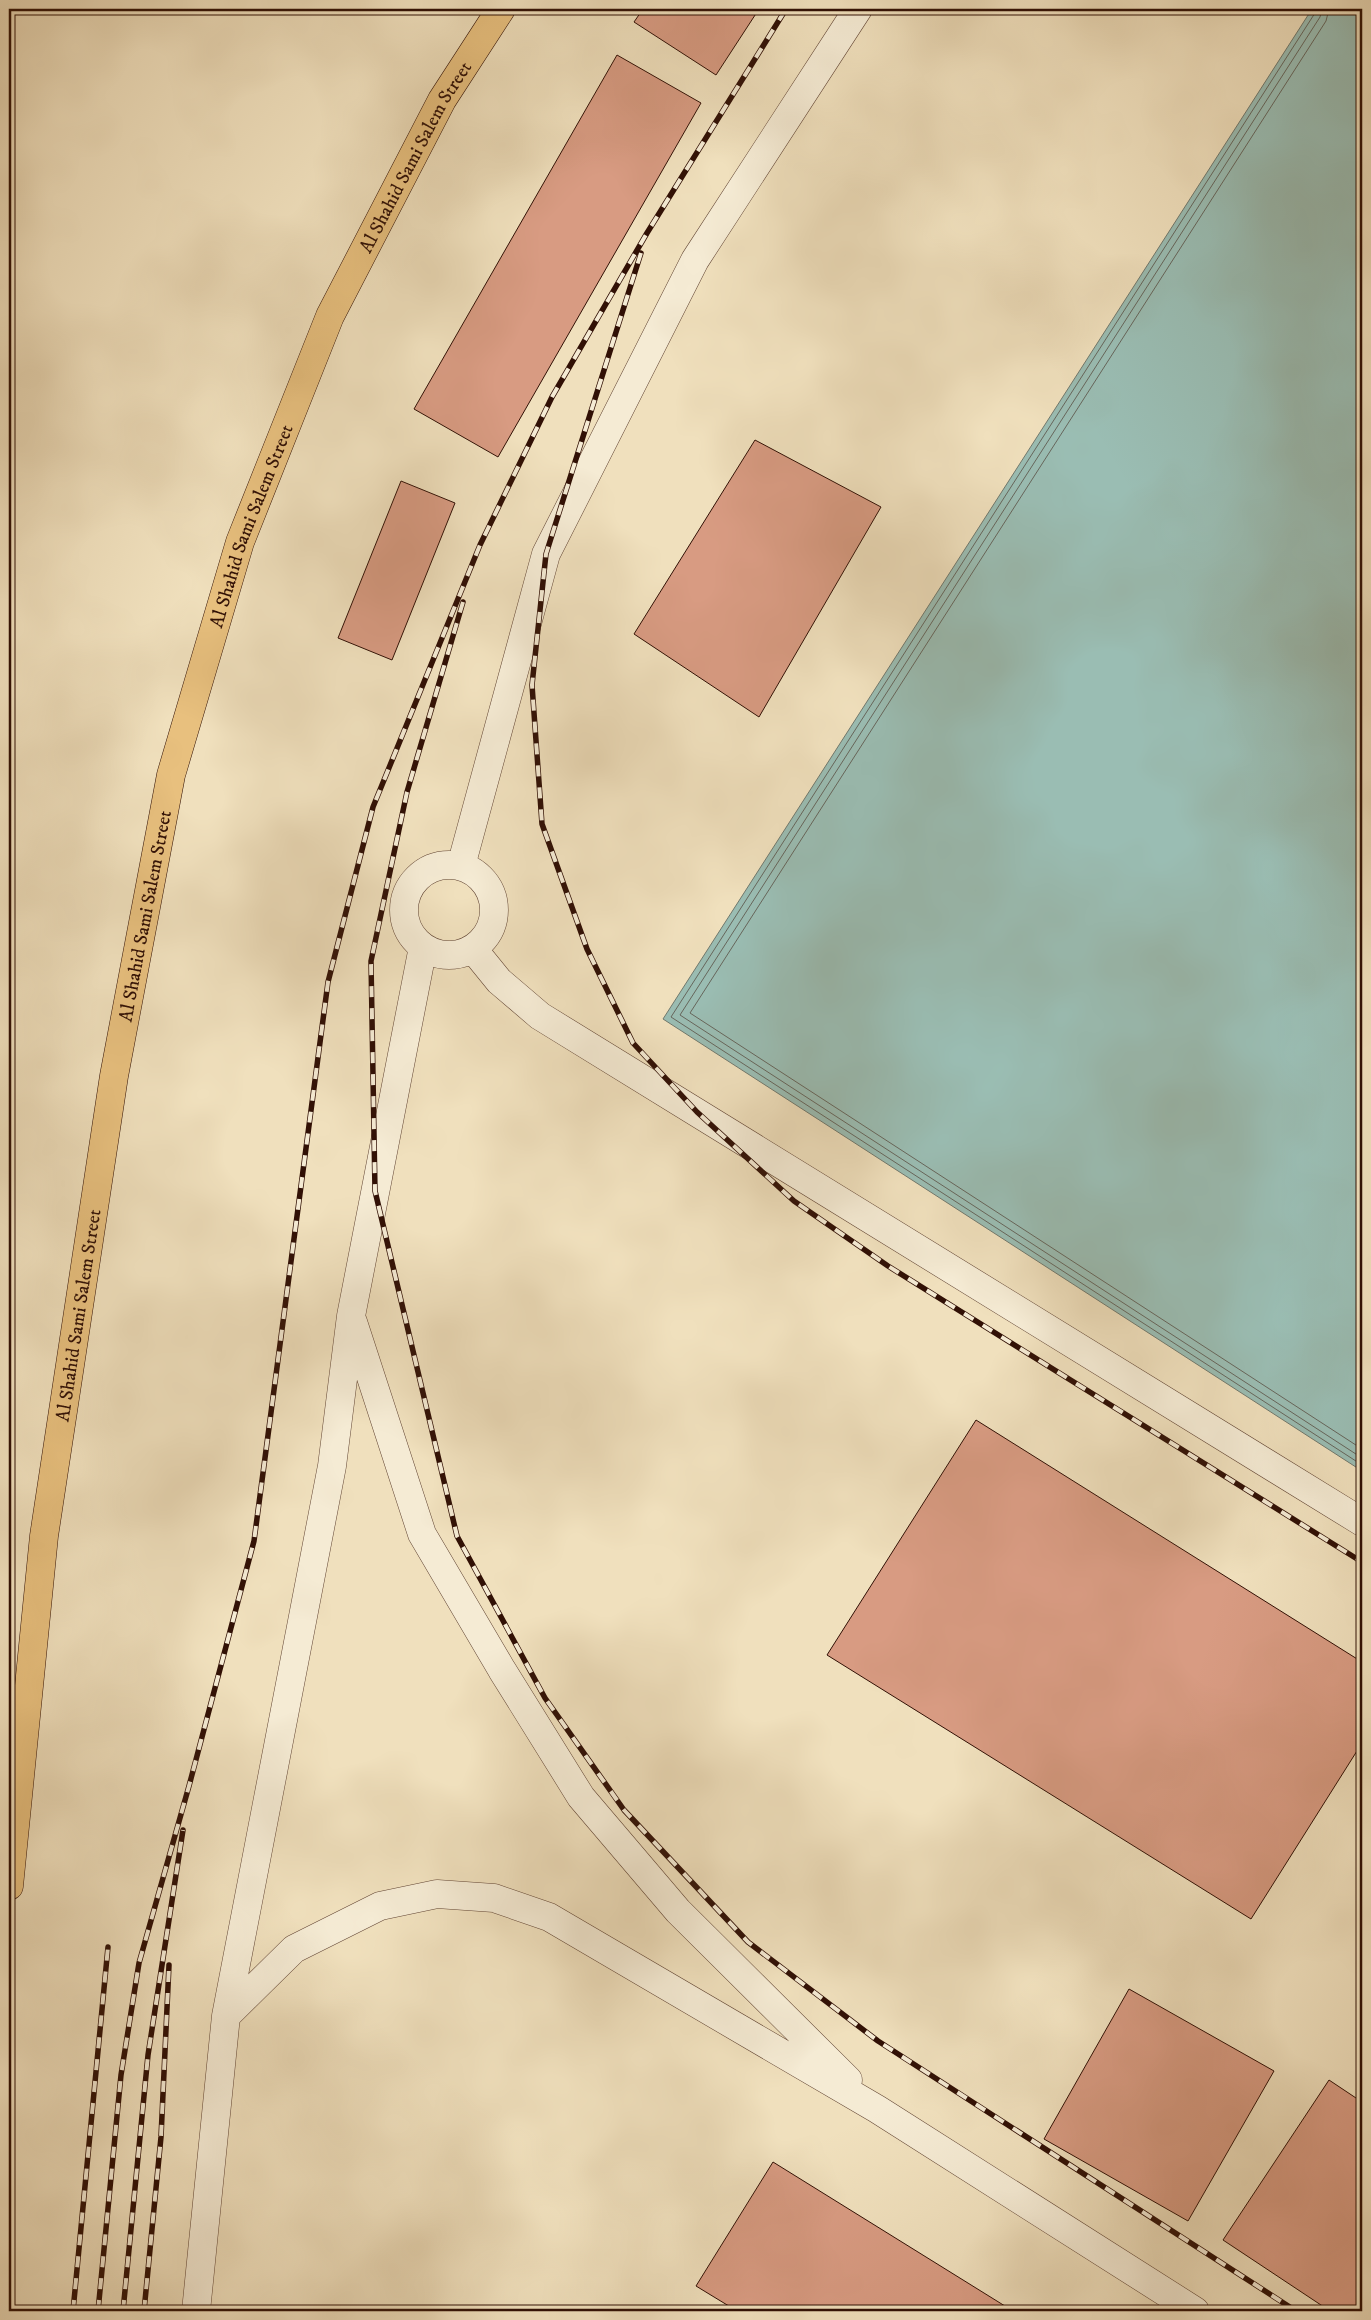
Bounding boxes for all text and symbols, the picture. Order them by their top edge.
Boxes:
street label: Al Shahid Sami Salem Street [355,57,477,257]
street label: Al Shahid Sami Salem Street [205,421,299,631]
street label: Al Shahid Sami Salem Street [115,809,177,1024]
street label: Al Shahid Sami Salem Street [52,1208,107,1423]

